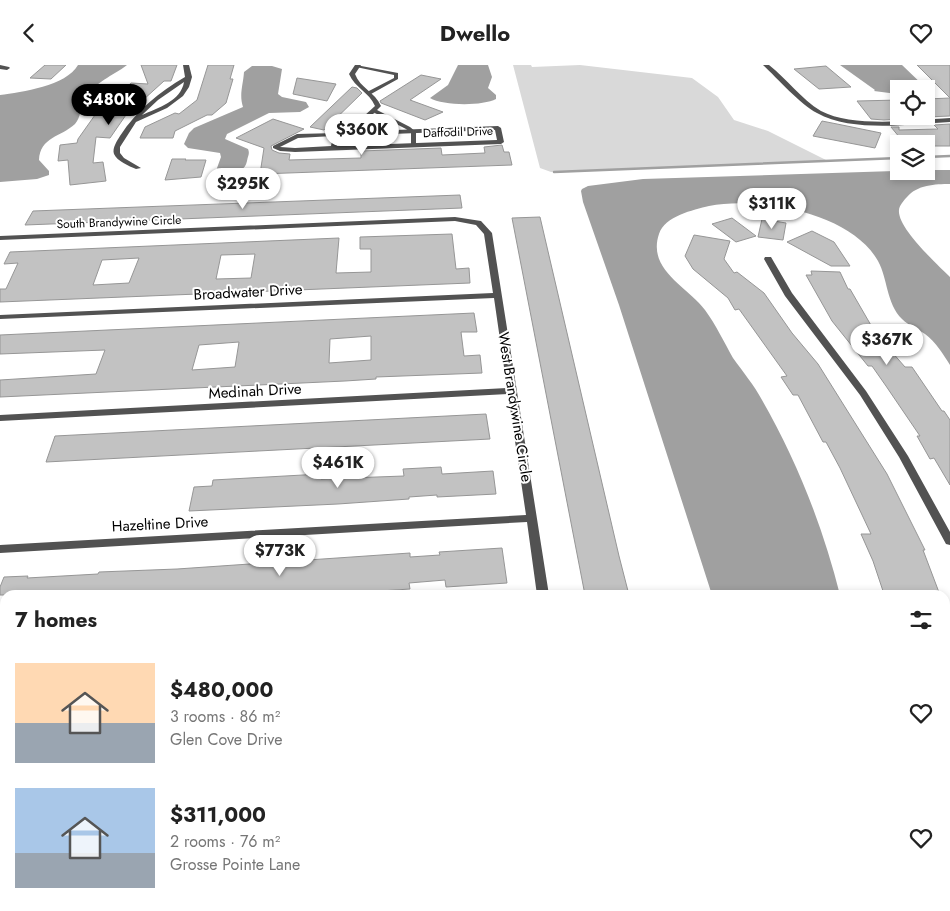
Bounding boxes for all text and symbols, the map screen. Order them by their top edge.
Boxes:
text: Dwello [440,17,510,49]
icon: back [15,19,43,47]
icon: heart [907,19,935,47]
map controls [890,80,935,180]
button: locate [890,80,935,125]
pin: $480K [74,83,144,126]
text: $480K [83,88,135,111]
pin: $360K [327,113,397,156]
text: $360K [336,118,388,141]
street label: Daffodil Drive [423,122,493,142]
button: layers [890,135,935,180]
pin: $295K [208,167,278,210]
text: $295K [217,172,269,195]
pin: $311K [737,187,807,230]
text: $311K [748,192,796,215]
street label: South Brandywine Circle [56,211,182,233]
street label: Broadwater Drive [193,278,303,306]
pin: $367K [852,323,922,366]
text: $367K [861,328,913,351]
street label: West Brandywine Circle [492,331,538,484]
street label: Medinah Drive [208,378,302,404]
pin: $461K [303,447,373,489]
text: $461K [312,451,364,474]
street label: Hazeltine Drive [111,510,209,538]
pin: $773K [245,535,315,577]
text: $773K [255,539,305,562]
text: 7 homes [15,605,97,635]
icon: filters [907,606,935,634]
text: $480,000 [170,675,273,705]
icon: home [55,683,115,743]
icon: heart [907,699,935,727]
text: 3 rooms · 86 m² [170,705,280,728]
text: Glen Cove Drive [170,728,282,751]
text: $311,000 [170,800,266,830]
icon: home [55,808,115,868]
icon: heart [907,824,935,852]
text: 2 rooms · 76 m² [170,830,280,853]
text: Grosse Pointe Lane [170,853,300,876]

